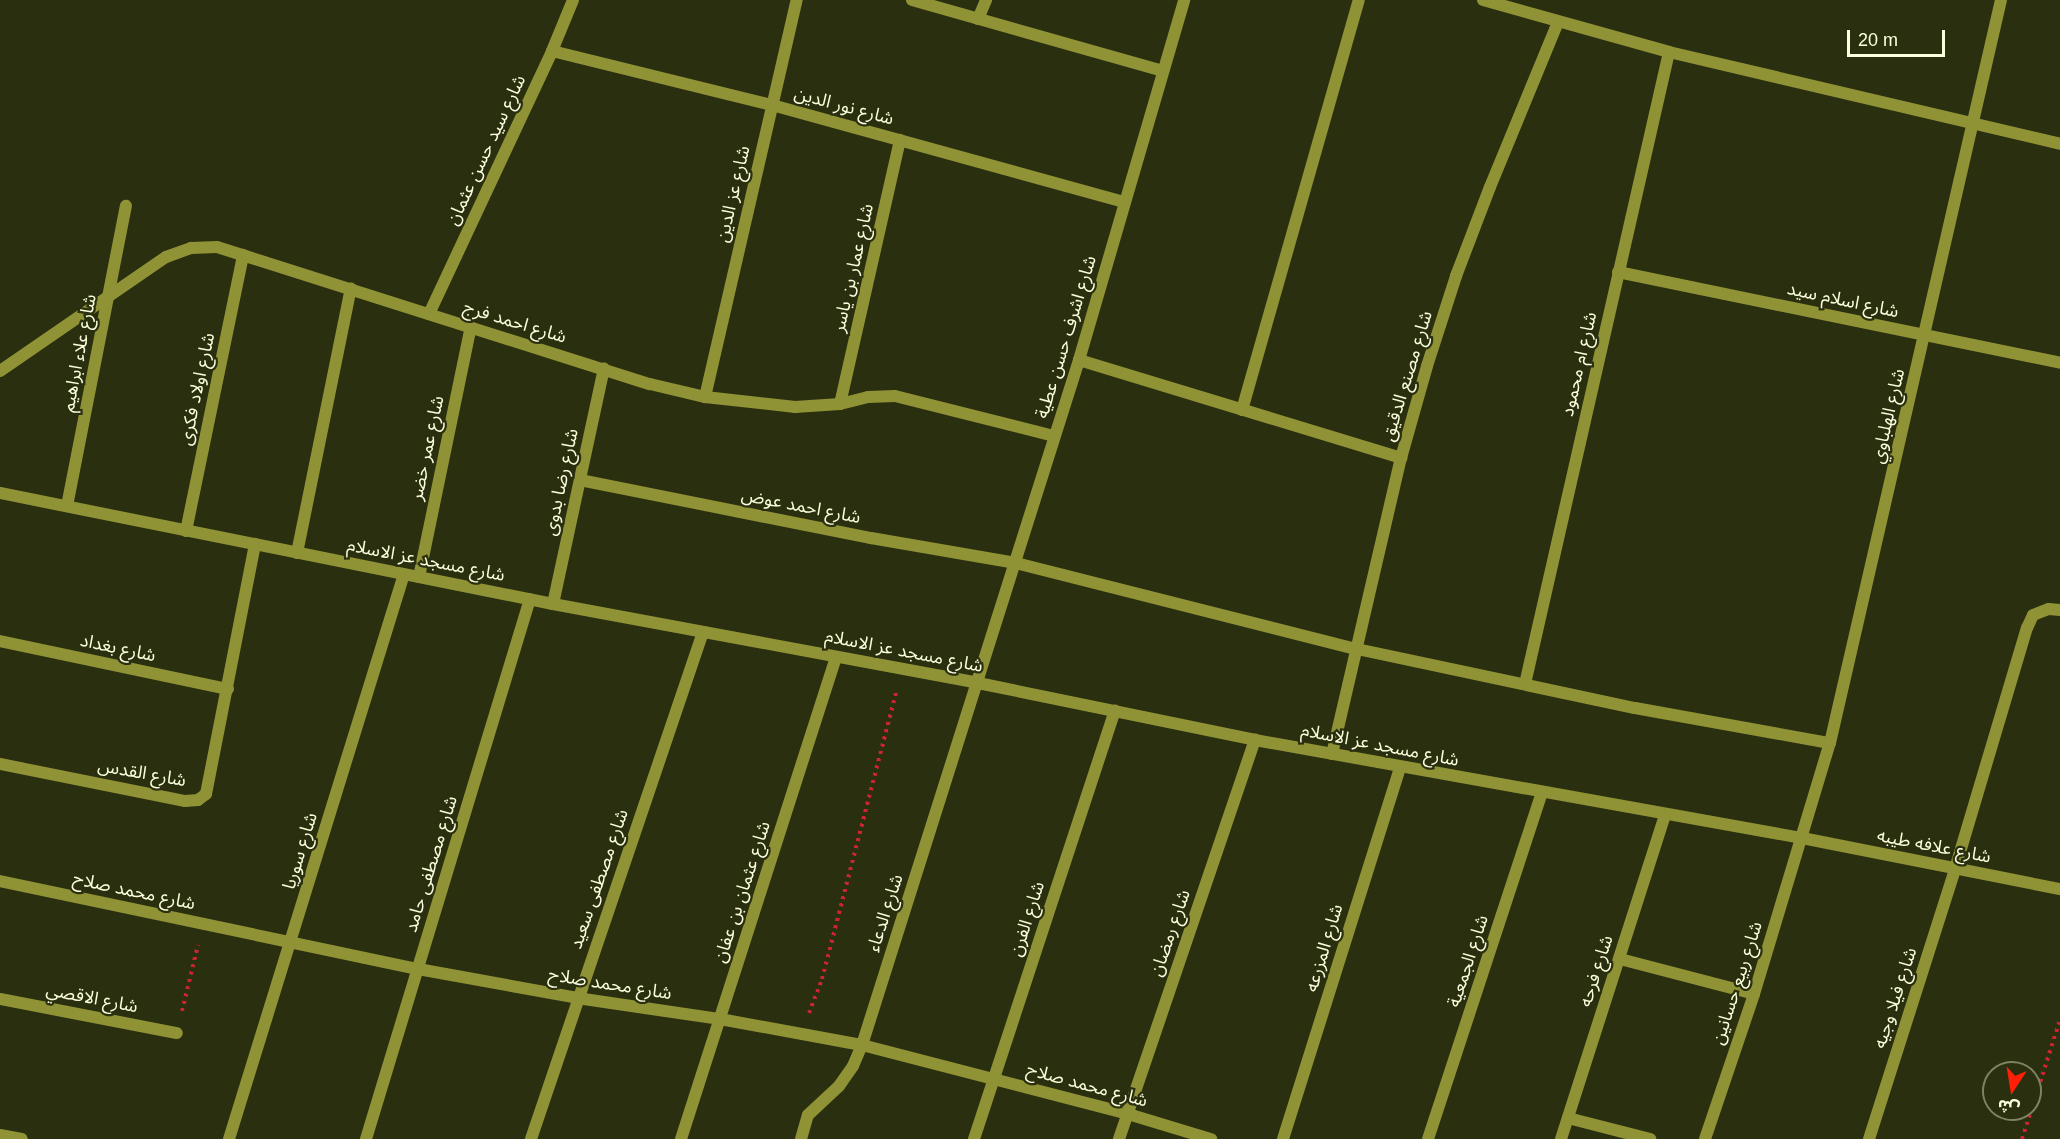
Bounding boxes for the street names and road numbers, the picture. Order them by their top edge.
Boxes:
street label: شارع سيد حسن عثمان [442,71,530,229]
street label: شارع نور الدين [792,82,896,130]
street label: شارع عز الدين [711,144,755,244]
street label: شارع عمار بن ياسر [828,202,878,334]
street label: شارع اشرف حسن عطية [1031,253,1101,421]
street label: شارع اسلام سيد [1785,278,1901,322]
street label: شارع علاء ابراهيم [57,292,101,414]
street label: شارع احمد فرج [461,296,569,348]
street label: شارع مصنع الدقيق [1377,308,1437,444]
street label: شارع ام محمود [1557,310,1601,418]
street label: شارع اولاد فكرى [175,331,219,447]
street label: شارع الهلباوي [1867,366,1909,466]
street label: شارع عمر خضر [405,394,449,502]
street label: شارع رضا بدوى [539,427,583,537]
street label: شارع احمد عوض [740,484,862,528]
street label: شارع مسجد عز الاسلام [345,534,507,586]
street label: شارع مسجد عز الاسلام [823,625,985,677]
street label: شارع بغداد [78,629,158,667]
street label: شارع مسجد عز الاسلام [1299,719,1461,771]
street label: شارع القدس [96,755,188,791]
street label: شارع مصطفى حامد [400,793,462,935]
street label: شارع مصطفى سعيد [565,806,633,952]
street label: شارع سوريا [278,810,322,892]
street label: شارع عثمان بن عفان [709,819,775,965]
street label: شارع علافه طيبه [1875,824,1993,868]
street label: شارع محمد صلاح [71,867,197,915]
street label: شارع الدعاء [862,871,908,955]
street label: شارع الفرن [1005,879,1049,959]
street label: شارع رمضان [1145,887,1195,979]
street label: شارع المزرعه [1300,902,1348,994]
street label: شارع الجمعية [1443,912,1493,1010]
street label: شارع ربيع حسانين [1707,919,1767,1047]
street label: شارع فرحه [1574,933,1618,1009]
street label: شارع فيلا وجيه [1869,945,1921,1051]
street label: شارع محمد صلاح [547,964,673,1004]
street label: شارع الاقصي [44,979,140,1017]
street label: شارع محمد صلاح [1024,1058,1150,1112]

